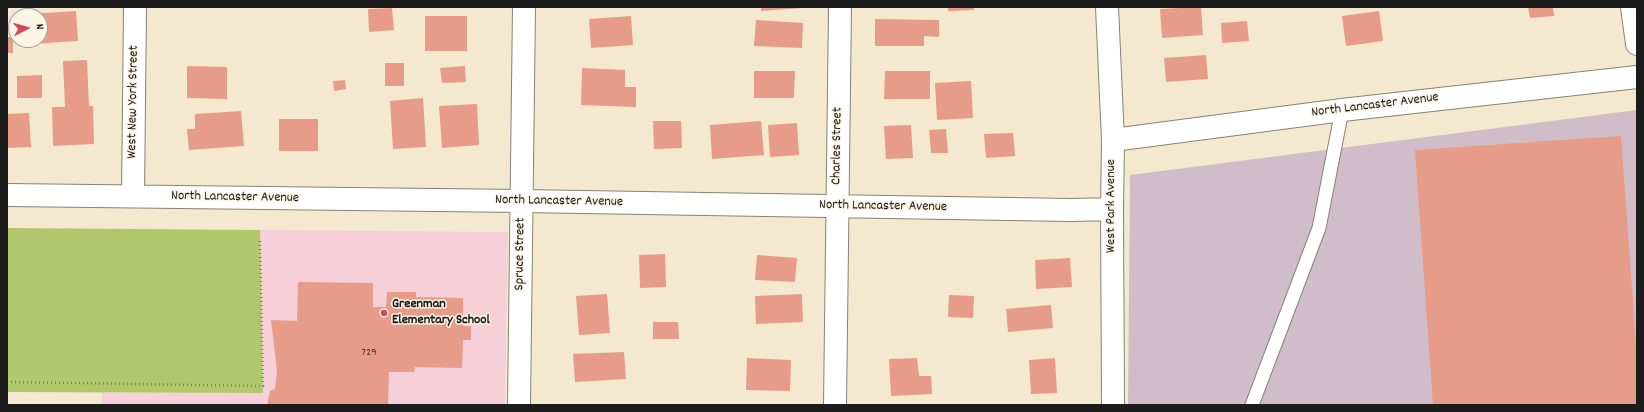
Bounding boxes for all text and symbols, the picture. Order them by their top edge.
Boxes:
north arrow [8,8,48,48]
text: N [31,23,47,30]
street label: West New York Street [125,45,143,159]
street label: North Lancaster Avenue [1310,90,1440,122]
street label: Charles Street [829,107,847,185]
street label: West Park Avenue [1104,159,1120,253]
street label: North Lancaster Avenue [171,188,299,208]
street label: North Lancaster Avenue [495,192,623,212]
street label: North Lancaster Avenue [819,197,947,217]
street label: Spruce Street [512,217,530,291]
place label: Greenman Elementary School [392,297,490,330]
marker: Greenman Elementary School [379,308,389,318]
house number: 729 [361,346,377,360]

